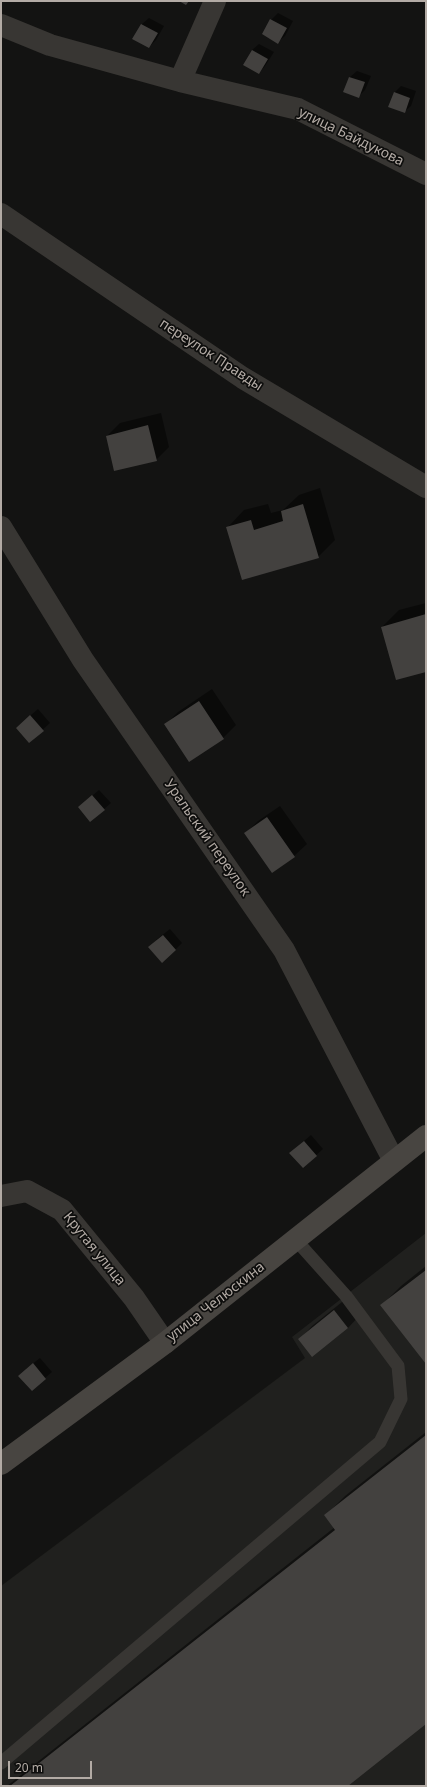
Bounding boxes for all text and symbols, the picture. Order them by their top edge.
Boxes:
street label: улица Байдукова [296,104,406,170]
street label: переулок Правды [156,315,266,395]
street label: Уральский переулок [160,777,254,899]
street label: Крутая улица [59,1209,129,1289]
street label: улица Челюскина [164,1259,268,1345]
scale bar [10,1753,94,1779]
text: 20 m [15,1759,43,1776]

